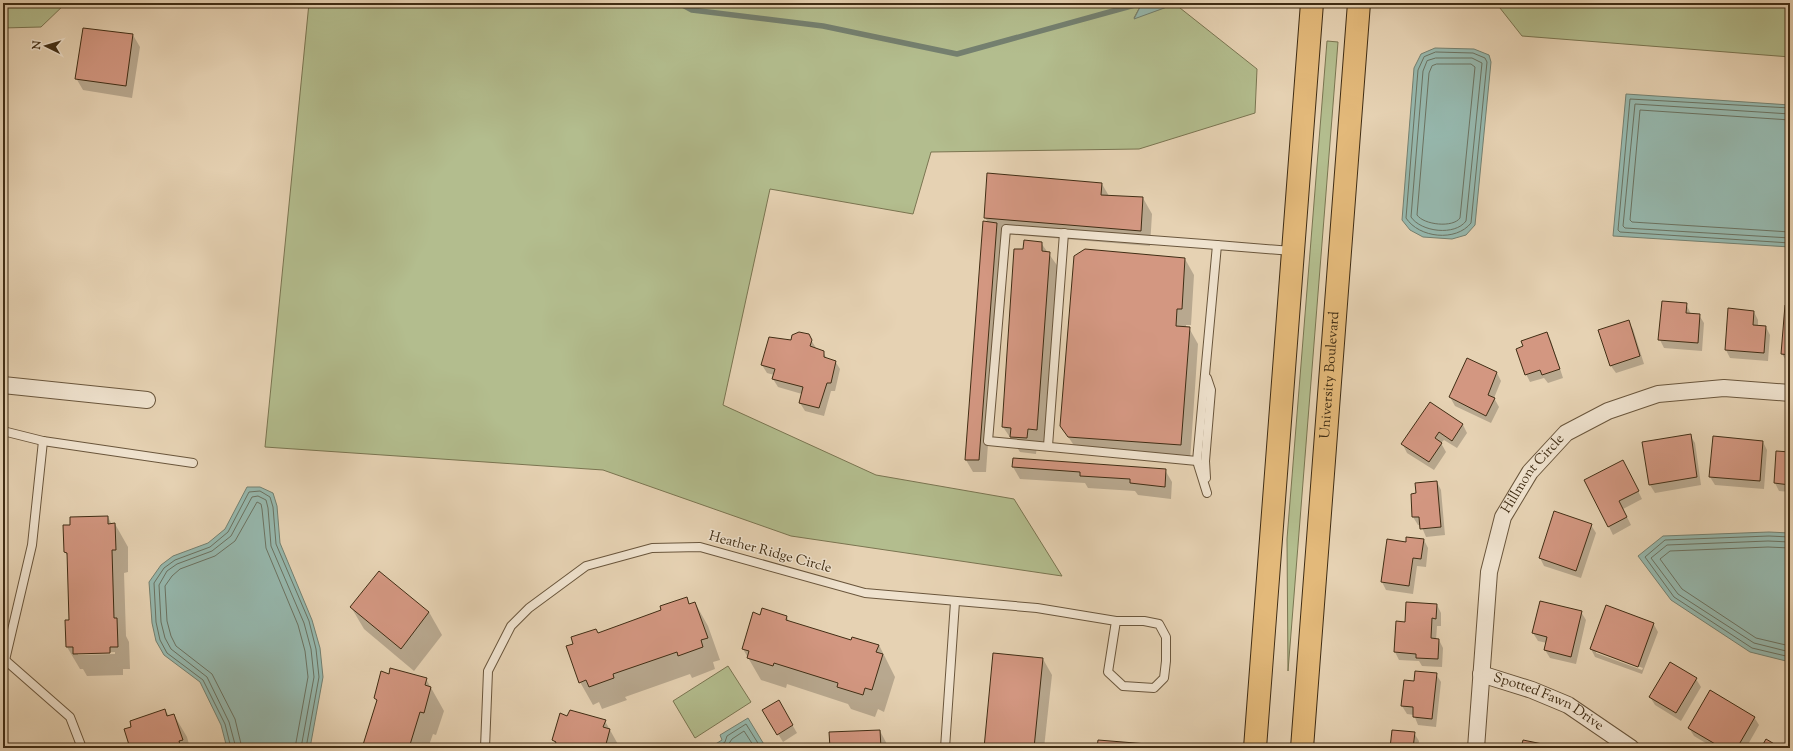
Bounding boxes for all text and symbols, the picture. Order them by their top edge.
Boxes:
north arrow [26,26,66,66]
text: N [29,40,45,51]
street label: University Boulevard [1316,310,1345,440]
street label: Hillmont Circle [1497,430,1570,518]
street label: Heather Ridge Circle [706,527,834,579]
street label: Spotted Fawn Drive [1490,668,1607,736]

